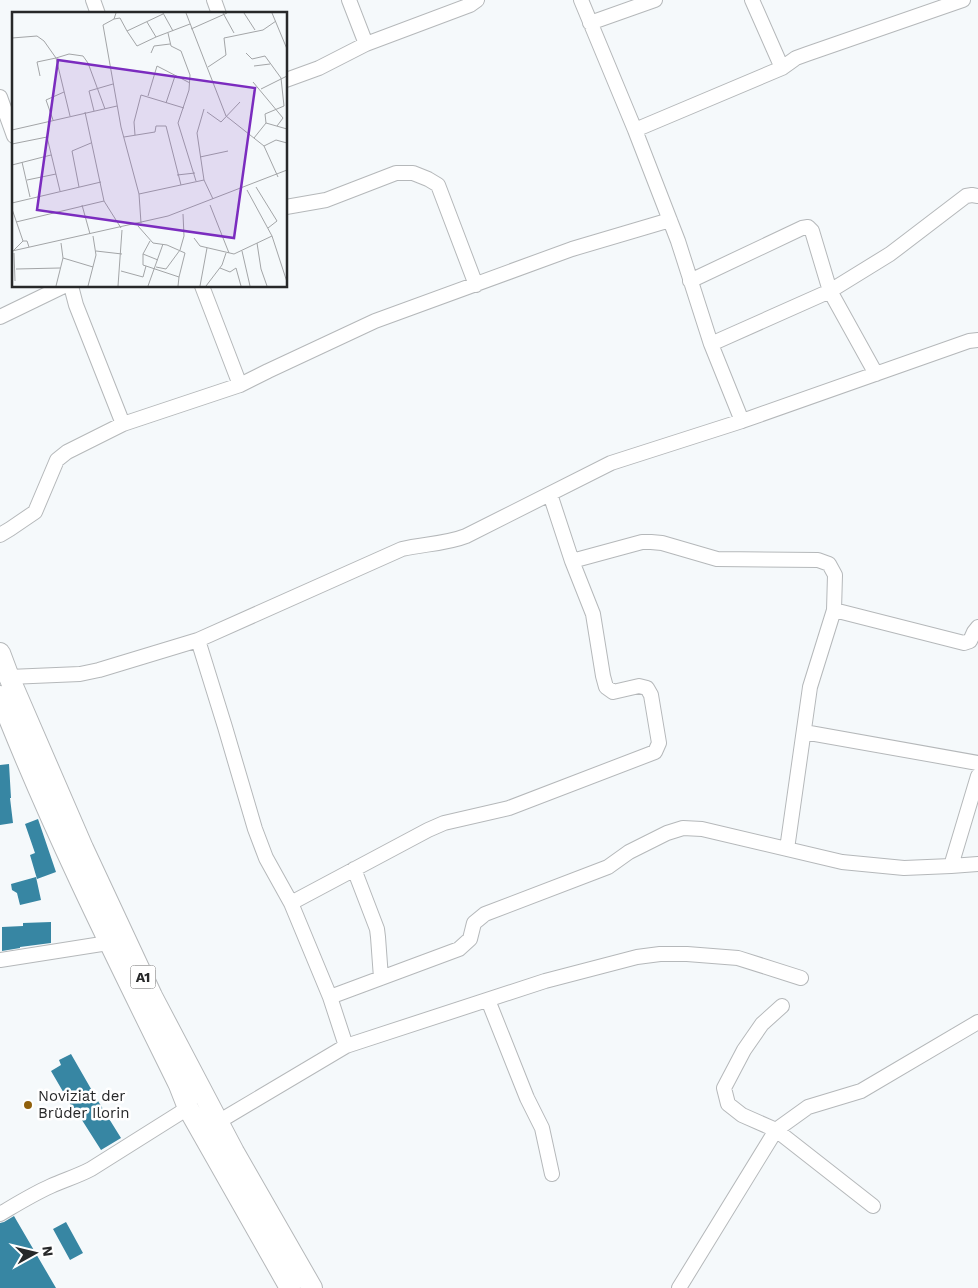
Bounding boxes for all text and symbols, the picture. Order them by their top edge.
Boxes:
inset map [12,12,288,288]
road number: A1 [130,966,156,989]
place label: Noviziat der Brüder Ilorin [38,1087,129,1122]
marker: Noviziat der Brüder Ilorin [22,1099,34,1111]
north arrow [10,1228,60,1278]
text: N [39,1245,57,1257]

